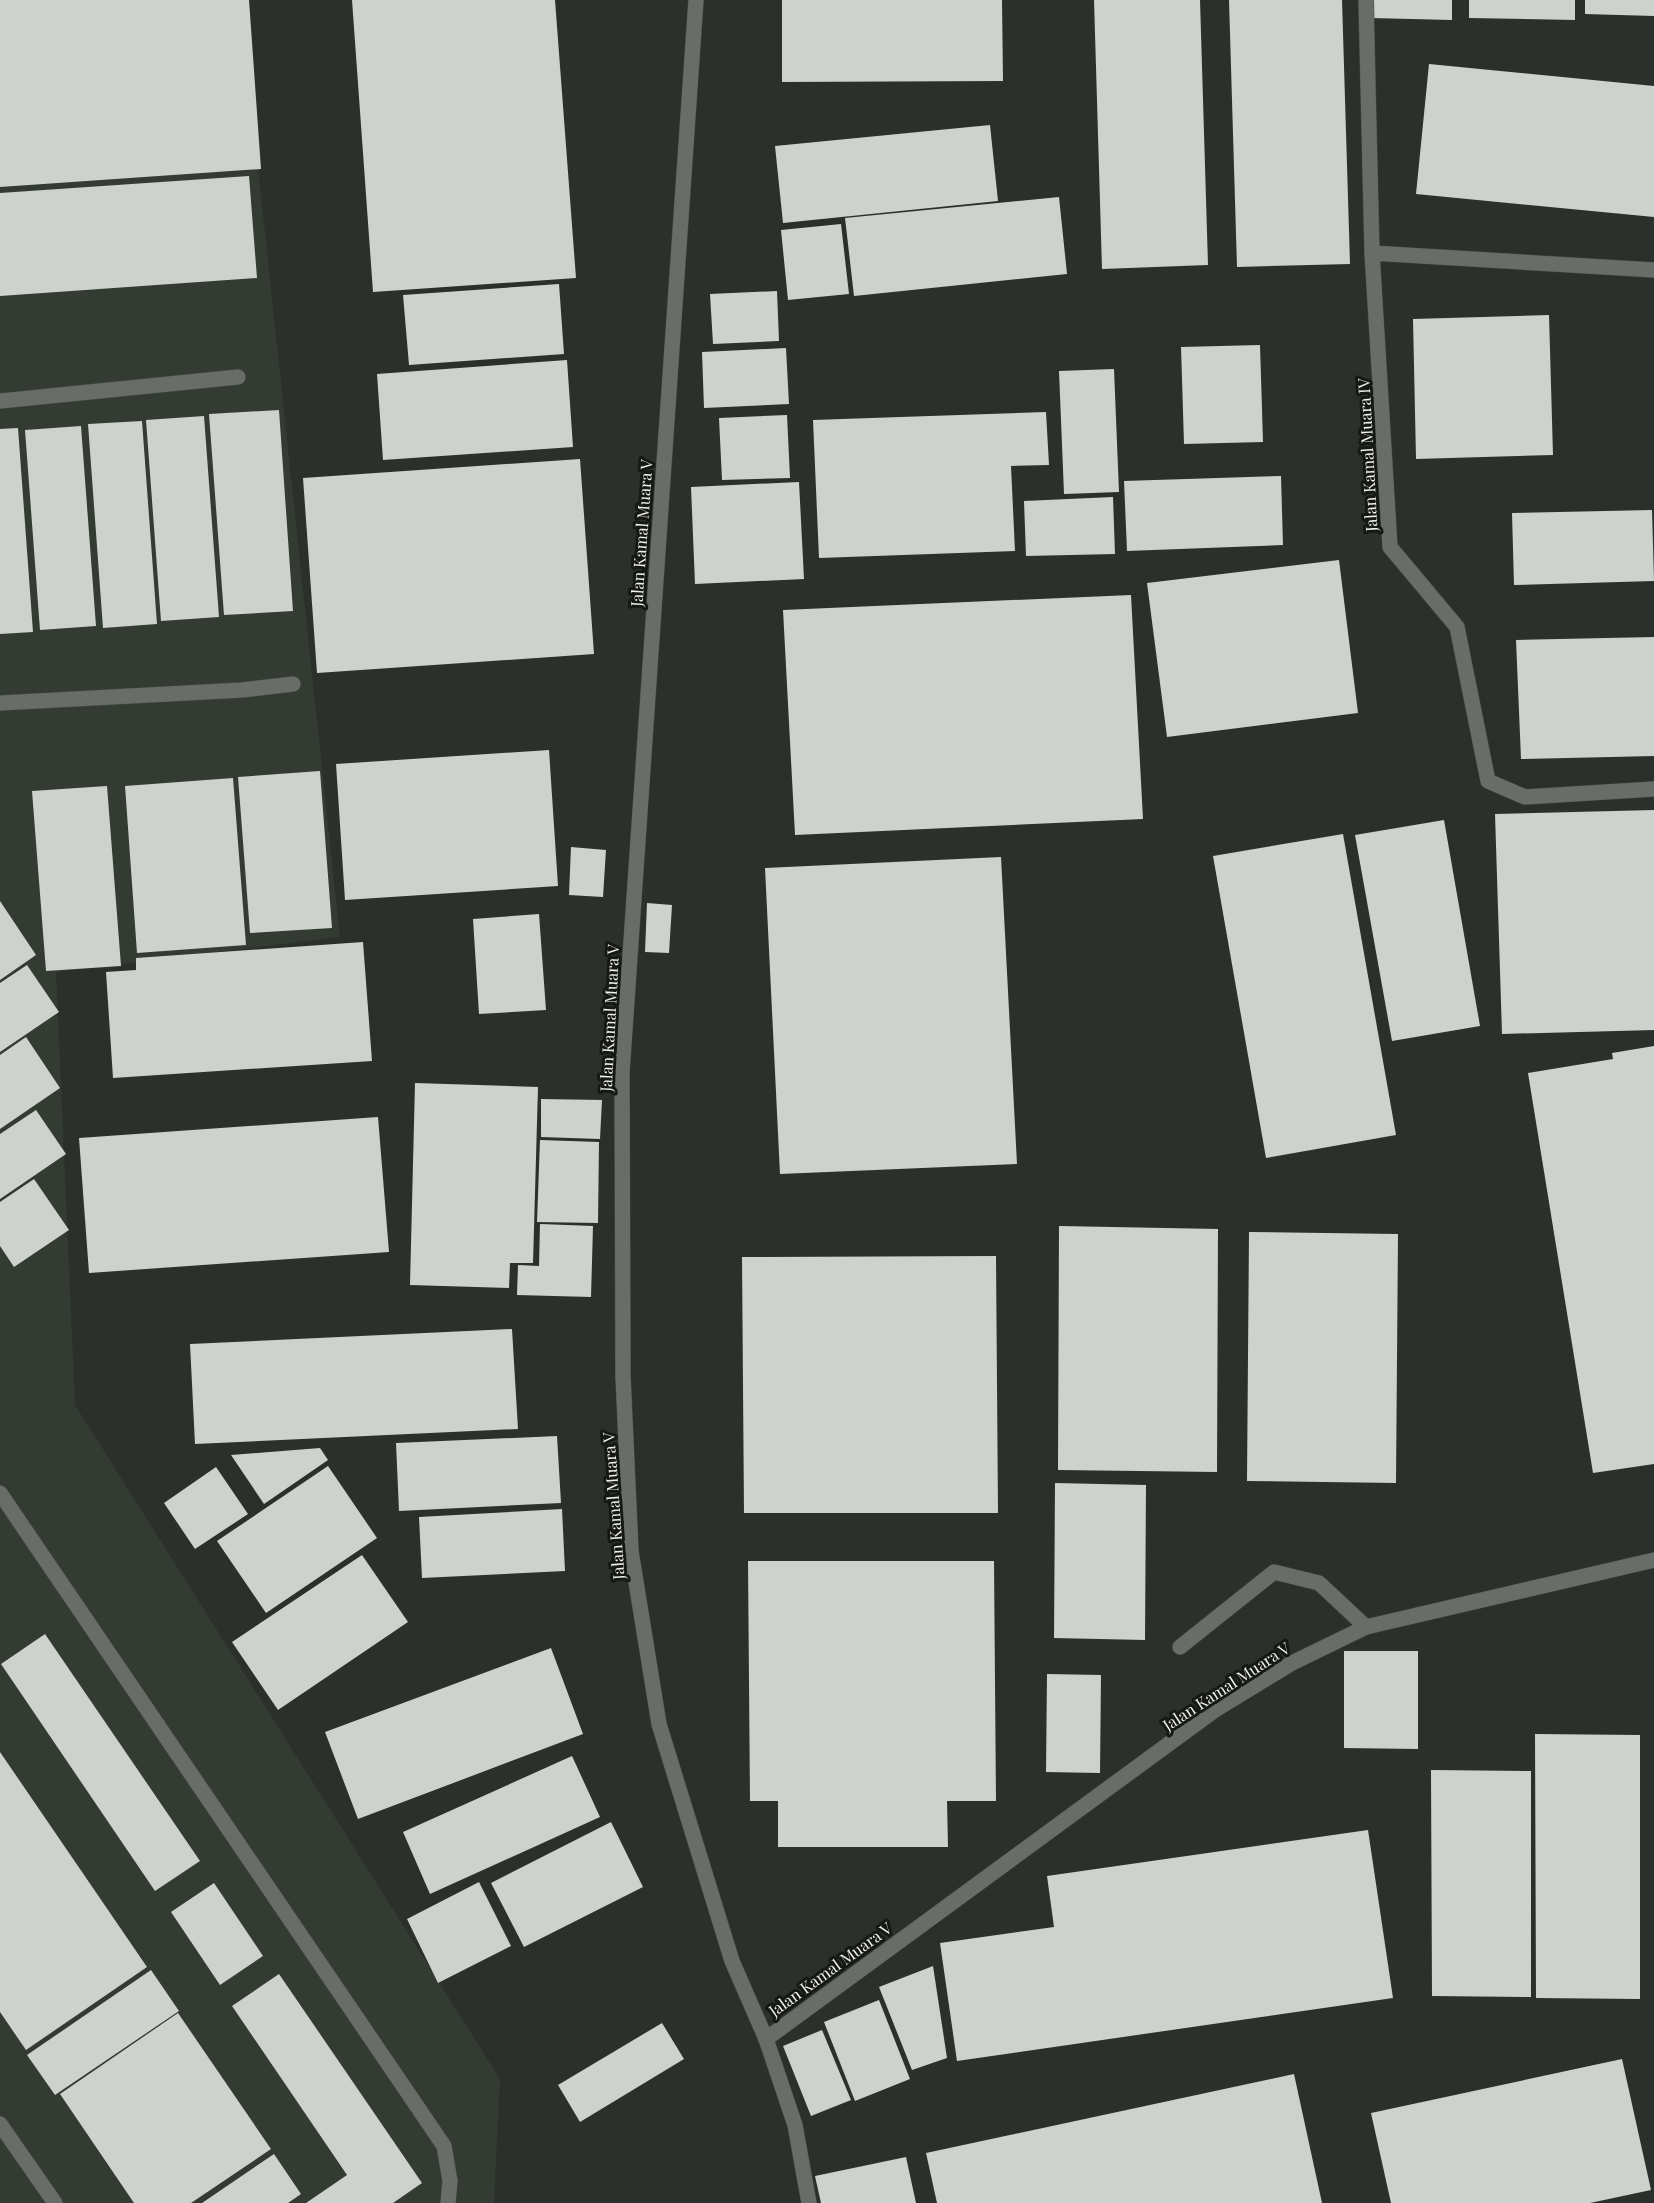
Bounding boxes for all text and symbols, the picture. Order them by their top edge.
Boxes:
street label: Jalan Kamal Muara IV [1352,377,1382,533]
street label: Jalan Kamal Muara V [625,458,657,608]
street label: Jalan Kamal Muara V [595,943,623,1093]
street label: Jalan Kamal Muara V [597,1431,629,1581]
street label: Jalan Kamal Muara V [1158,1637,1294,1736]
street label: Jalan Kamal Muara V [763,1917,897,2021]

